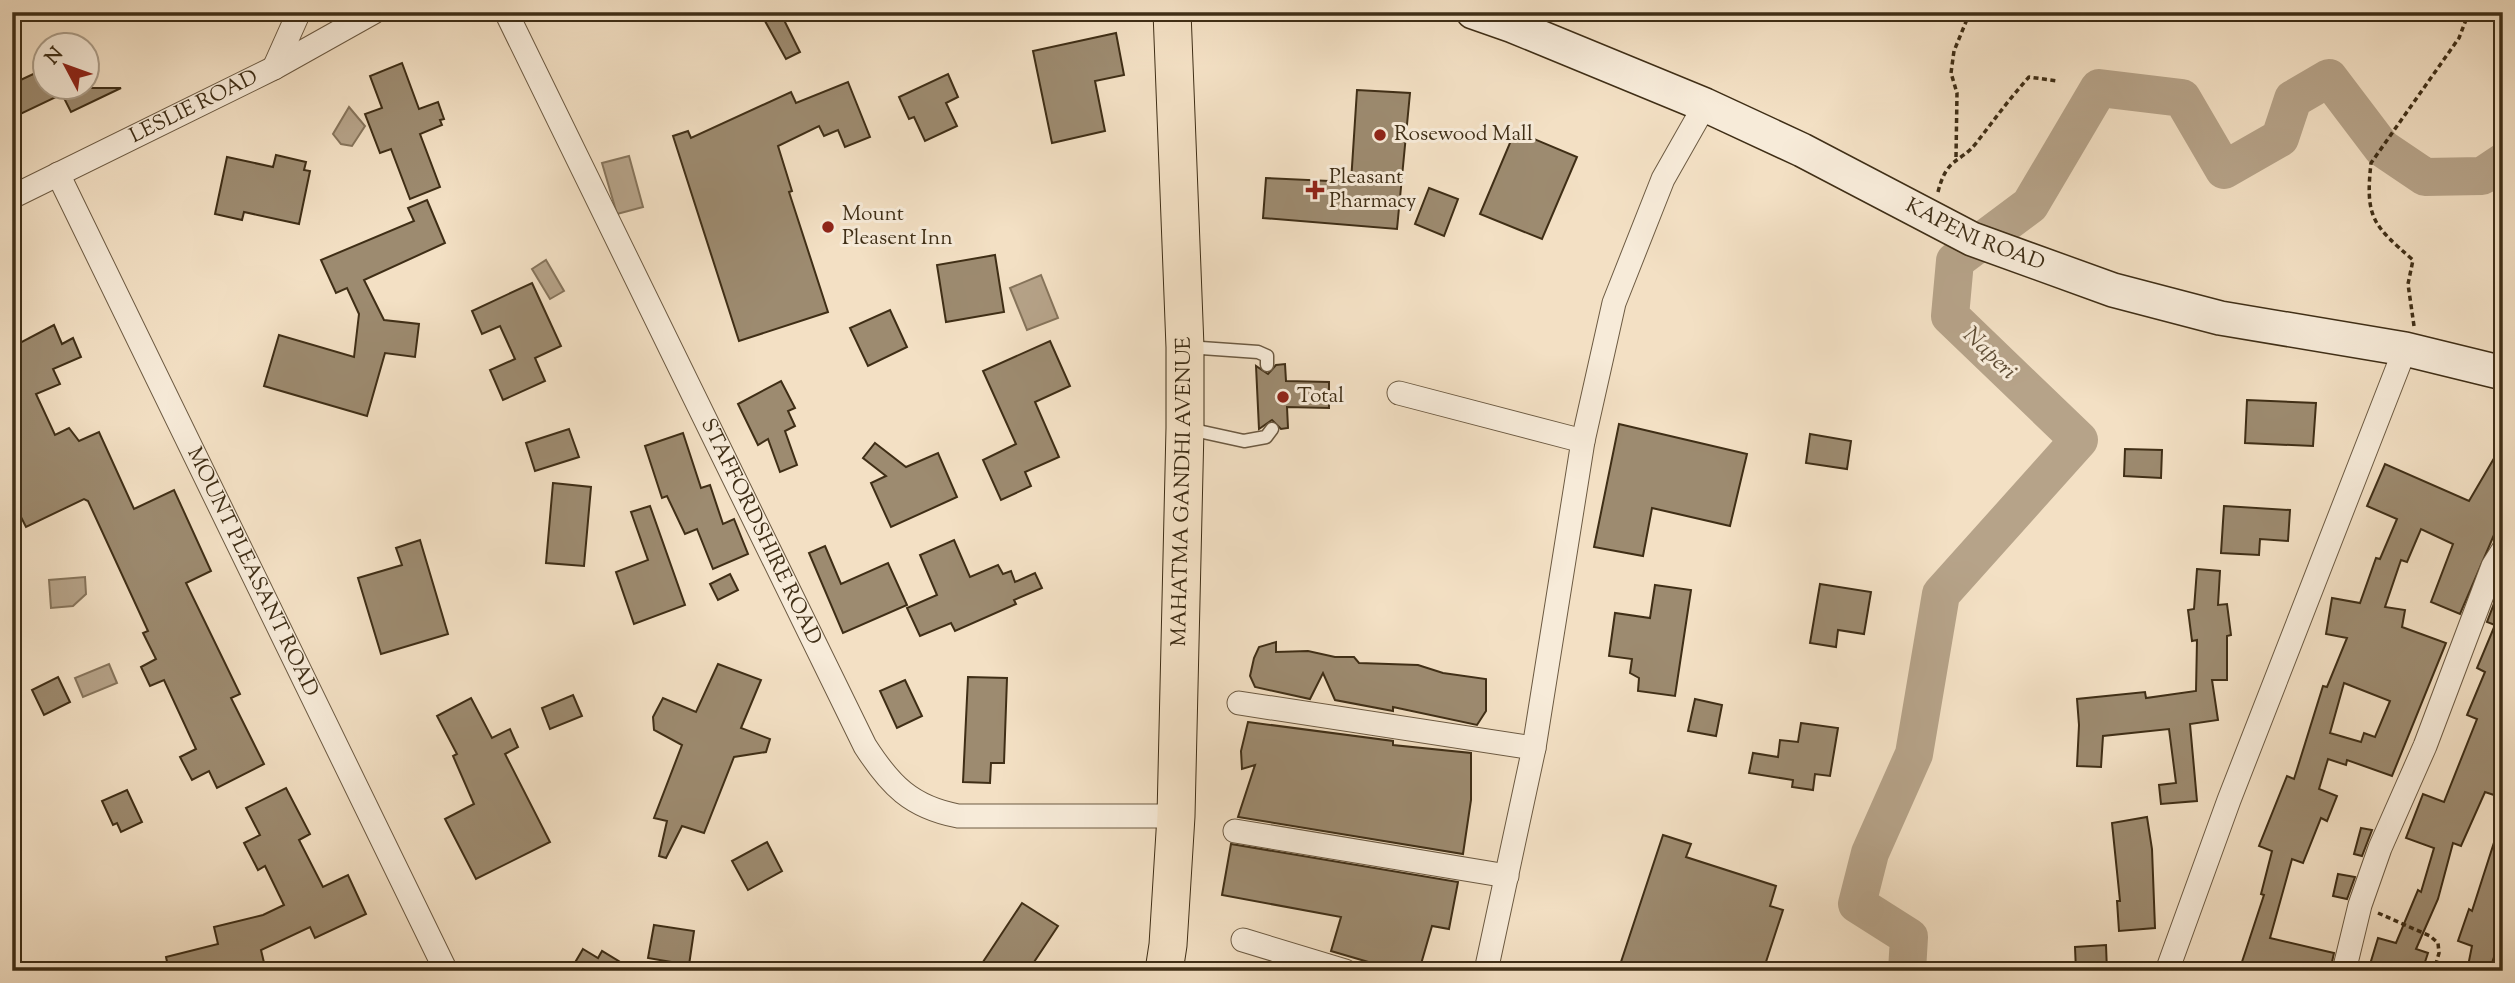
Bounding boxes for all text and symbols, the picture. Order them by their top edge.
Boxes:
north arrow [32,32,102,102]
text: N [40,42,70,71]
street label: LESLIE ROAD [125,63,263,152]
place label: Rosewood Mall [1394,120,1533,150]
marker: Rosewood Mall [1372,127,1388,143]
place label: Pleasant Pharmacy [1329,163,1417,217]
marker: Pleasant Pharmacy [1307,182,1323,198]
street label: KAPENI ROAD [1900,191,2049,279]
place label: Mount Pleasent Inn [842,200,953,254]
marker: Mount Pleasent Inn [820,219,836,235]
water label: Naperi [1955,320,2023,388]
street label: MAHATMA GANDHI AVENUE [1165,336,1200,647]
place label: Total [1297,382,1344,412]
marker: Total [1275,389,1291,405]
street label: STAFFORDSHIRE ROAD [692,414,829,650]
street label: MOUNT PLEASANT ROAD [178,443,325,702]

